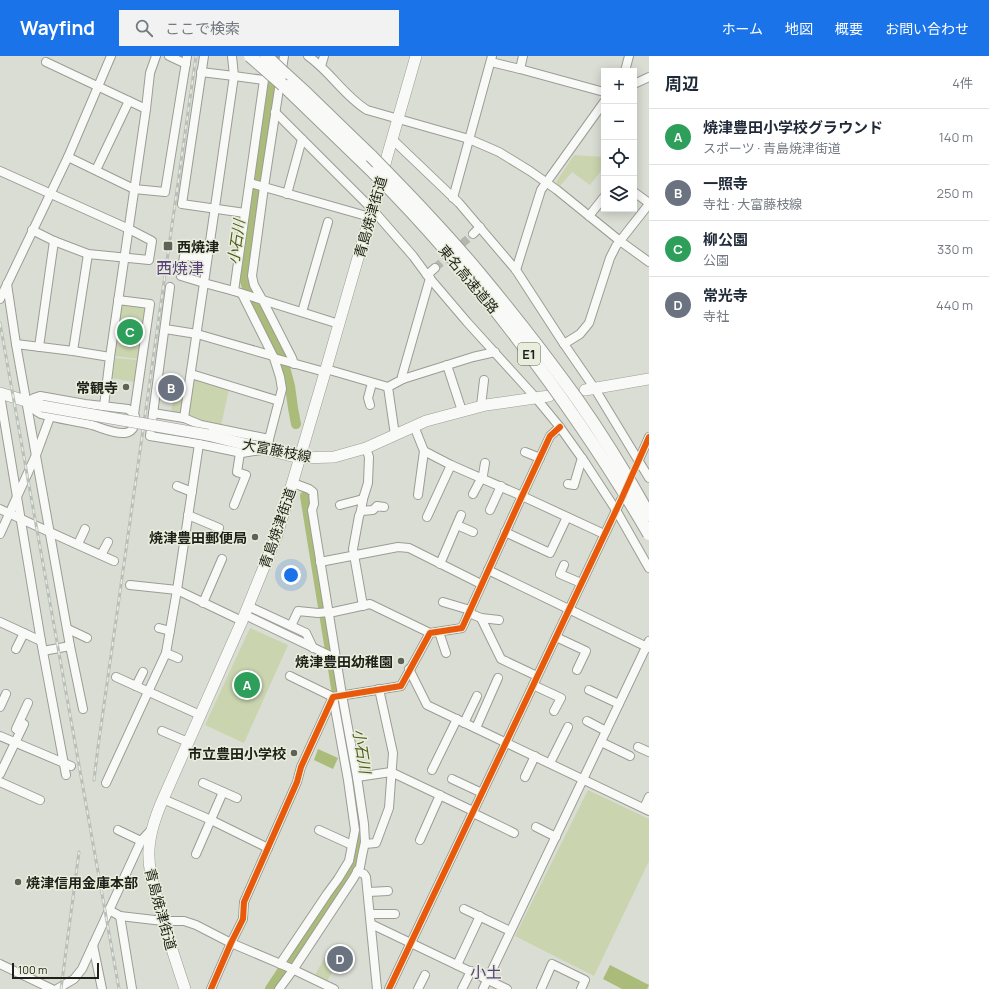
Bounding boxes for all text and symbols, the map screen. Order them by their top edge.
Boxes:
search box [119,10,399,46]
text: Wayfind [20,15,95,41]
icon: search [133,17,155,39]
text: ここで検索 [165,18,240,39]
text: ホーム [721,19,763,38]
text: 地図 [785,19,813,38]
text: 概要 [835,19,863,38]
text: お問い合わせ [885,19,969,38]
map controls [601,68,637,212]
button: + [601,68,637,104]
text: 周辺 [665,72,699,95]
text: 4件 [952,74,973,92]
button: − [601,104,637,140]
text: 焼津豊田小学校グラウンド [703,117,883,138]
text: A [674,128,682,146]
text: 140 m [939,128,973,146]
text: スポーツ · 青島焼津街道 [703,139,841,157]
button: locate [601,140,637,176]
text: 一照寺 [703,173,748,194]
street label: 青島焼津街道 [349,174,391,260]
button: layers [601,176,637,212]
text: B [674,184,682,202]
text: 250 m [937,184,973,202]
text: 寺社 · 大富藤枝線 [703,195,802,213]
water label: 小石川 [222,216,250,266]
text: 柳公園 [703,229,748,250]
place label: 西焼津 [177,237,219,256]
marker: 西焼津 [162,240,174,252]
text: C [673,240,683,258]
text: 330 m [937,240,973,258]
street label: 東名高速道路 [435,241,503,317]
text: 公園 [703,251,729,269]
district label: 西焼津 [156,257,204,279]
text: 常光寺 [703,285,748,306]
text: D [673,296,683,314]
text: 440 m [936,296,973,314]
text: 寺社 [703,307,729,325]
pin: C [117,317,143,347]
road number: E1 [518,343,540,365]
pin: B [158,373,184,403]
place label: 常観寺 [76,378,118,397]
marker: 常観寺 [121,382,131,392]
street label: 大富藤枝線 [241,434,313,466]
street label: 青島焼津街道 [254,485,300,571]
place label: 焼津豊田郵便局 [149,528,247,547]
marker: 焼津豊田郵便局 [250,532,260,542]
your location [281,565,301,585]
place label: 焼津豊田幼稚園 [295,652,393,671]
marker: 焼津豊田幼稚園 [396,656,406,666]
pin: A [234,670,260,700]
water label: 小石川 [348,727,376,777]
place label: 市立豊田小学校 [188,744,286,763]
marker: 市立豊田小学校 [289,748,299,758]
street label: 青島焼津街道 [141,866,181,952]
place label: 焼津信用金庫本部 [26,873,138,892]
marker: 焼津信用金庫本部 [13,877,23,887]
pin: D [327,944,353,974]
scale bar [12,961,99,980]
district label: 小土 [470,961,502,983]
text: 100 m [18,962,47,977]

